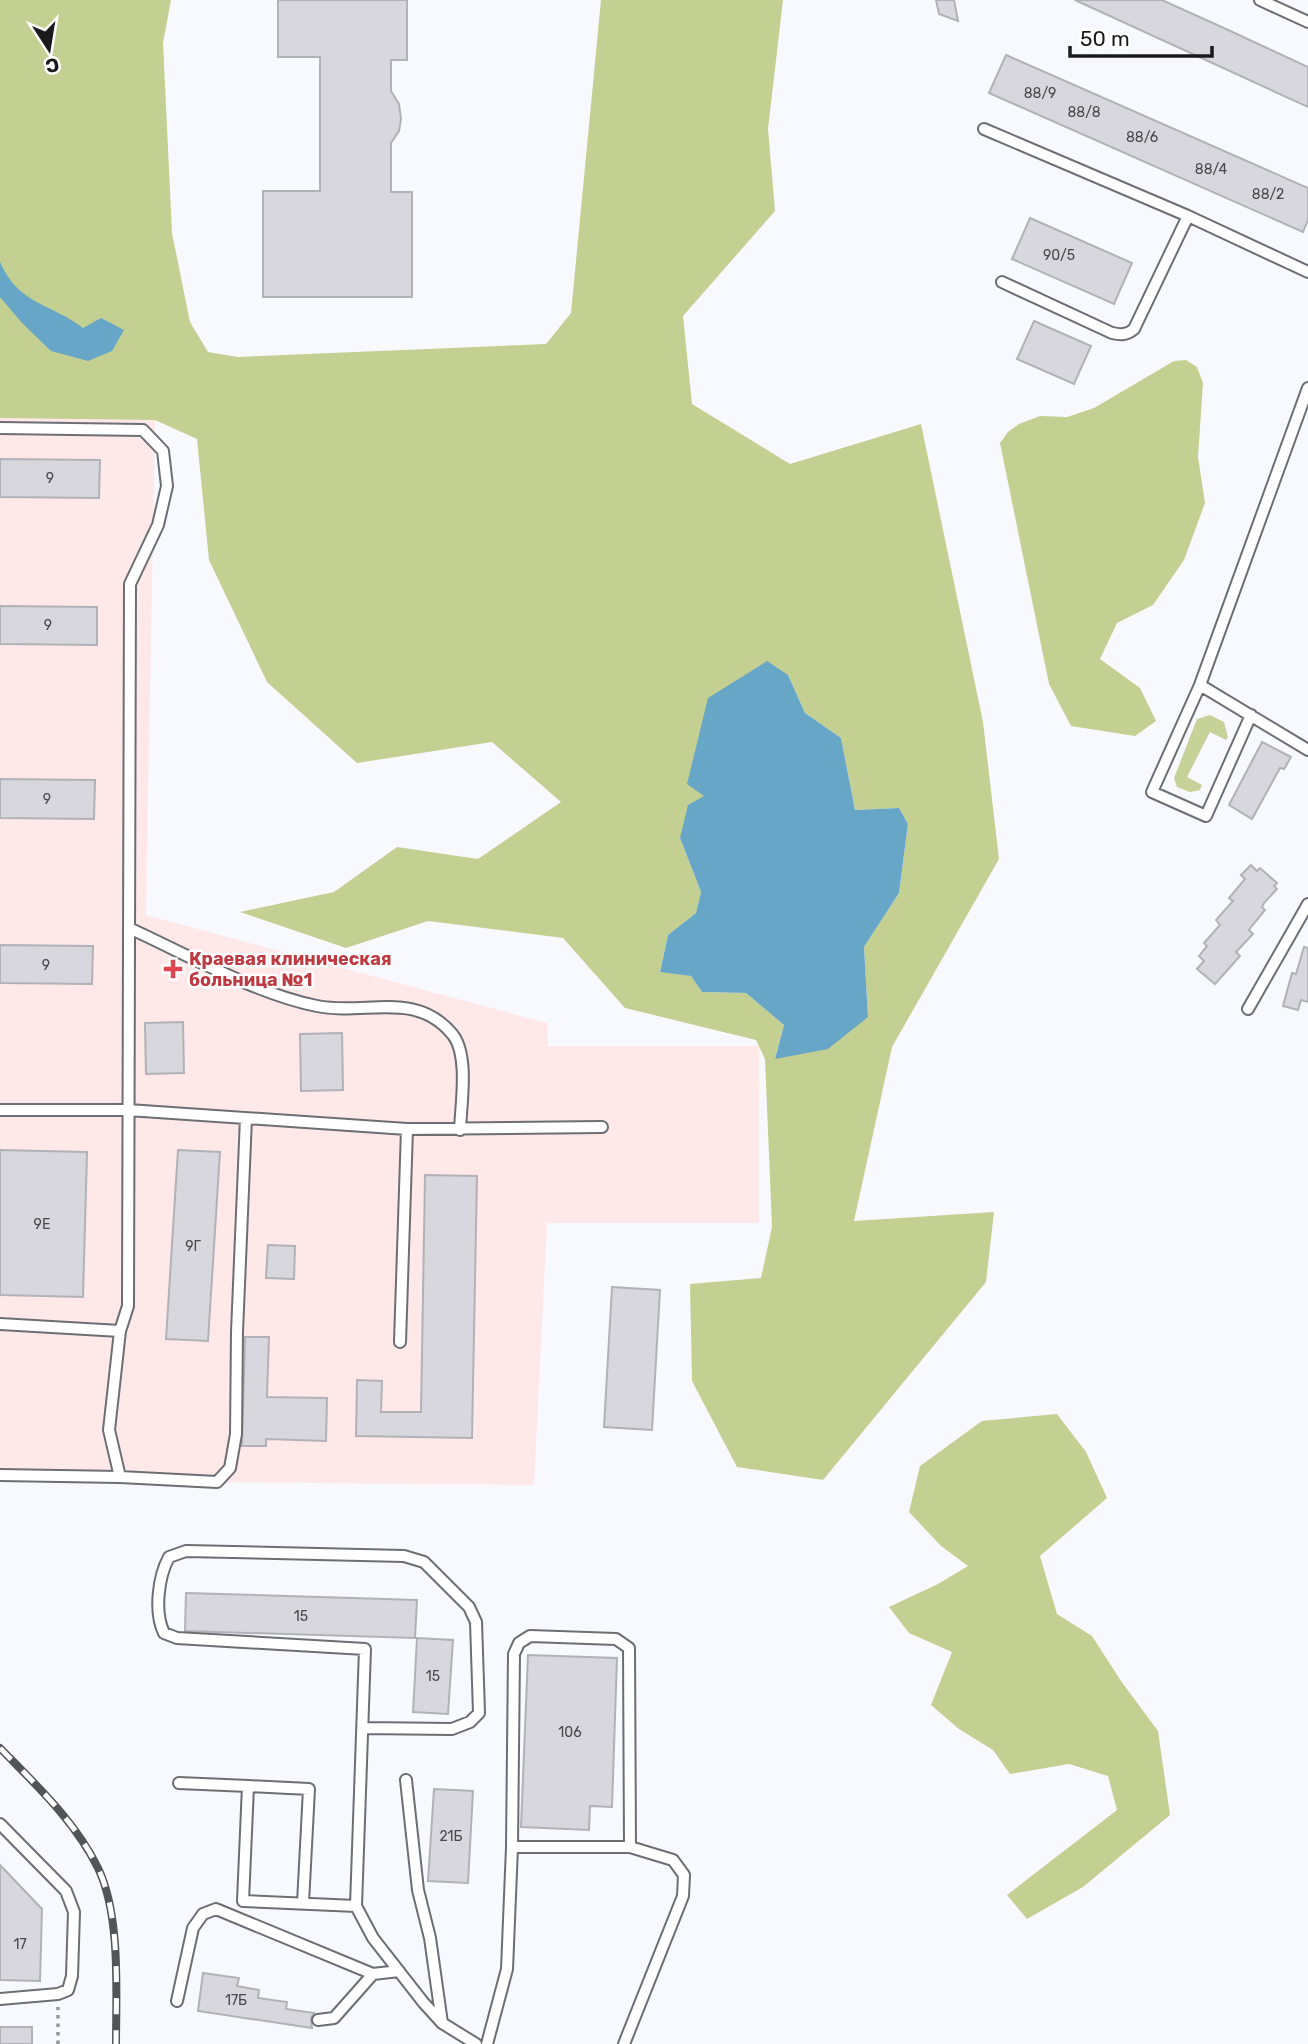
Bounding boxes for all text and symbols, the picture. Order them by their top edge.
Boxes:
north arrow [14,14,84,84]
scale bar [1070,14,1212,58]
text: 50 m [1080,26,1130,51]
text: С [44,53,61,78]
house number: 88/9 [1024,85,1056,102]
house number: 88/8 [1067,104,1101,121]
house number: 88/6 [1126,129,1158,146]
house number: 88/4 [1195,161,1228,178]
house number: 88/2 [1252,186,1284,203]
house number: 90/5 [1043,247,1075,264]
house number: 9 [46,470,54,487]
house number: 9 [44,617,52,634]
house number: 9 [43,791,51,808]
place label: Краевая клиническая больница №1 [189,948,392,991]
house number: 9 [42,957,50,974]
marker: Краевая клиническая больница №1 [163,959,183,979]
house number: 9Е [34,1216,50,1233]
house number: 9Г [185,1238,201,1255]
house number: 15 [294,1608,308,1625]
house number: 15 [426,1668,440,1685]
house number: 106 [558,1724,582,1741]
house number: 21Б [439,1828,463,1845]
house number: 17 [13,1936,27,1953]
house number: 17Б [225,1992,247,2009]

